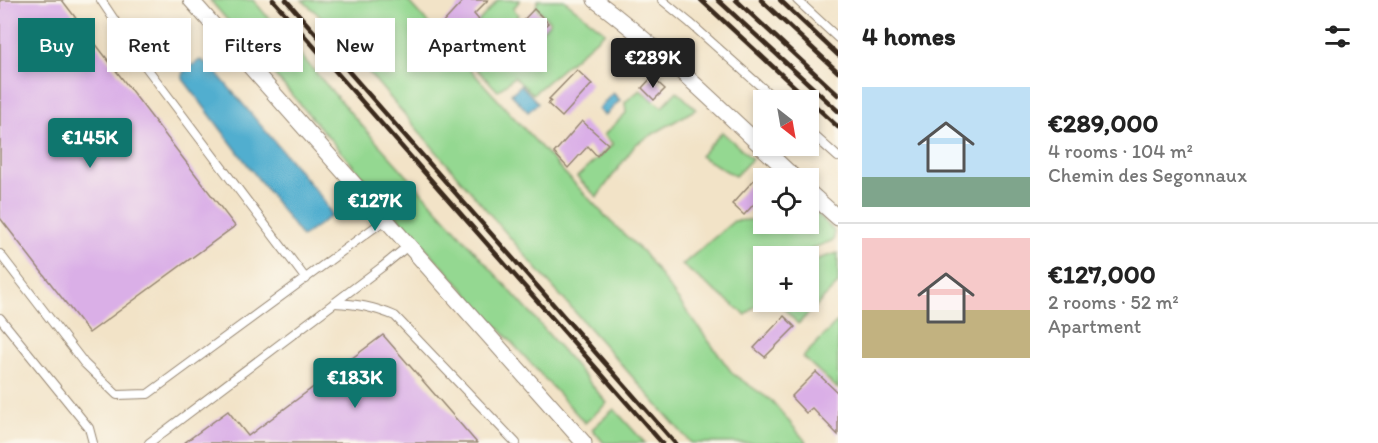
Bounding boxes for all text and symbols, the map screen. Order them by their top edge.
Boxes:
chip: Buy [18,18,95,72]
chip: Rent [107,18,191,72]
chip: Filters [203,18,303,72]
chip: New [315,18,395,72]
chip: Apartment [407,18,547,72]
text: 4 homes [862,20,956,52]
icon: filters [1321,20,1354,53]
pin: €289K [611,38,695,89]
text: €289K [625,45,681,69]
north arrow [753,90,819,156]
map controls [753,90,819,312]
text: €289,000 [1048,107,1159,139]
icon: home [910,111,982,183]
pin: €145K [48,118,132,169]
text: €145K [62,125,118,149]
text: 4 rooms · 104 m² [1048,139,1193,163]
text: Chemin des Segonnaux [1048,163,1247,187]
button: locate [753,168,819,234]
pin: €127K [333,181,417,232]
text: €127K [348,188,402,212]
button: + [753,246,819,312]
text: €127,000 [1048,258,1156,290]
icon: home [910,262,982,334]
text: 2 rooms · 52 m² [1048,290,1179,314]
text: Apartment [1048,314,1141,338]
pin: €183K [313,358,397,409]
text: €183K [327,365,383,389]

